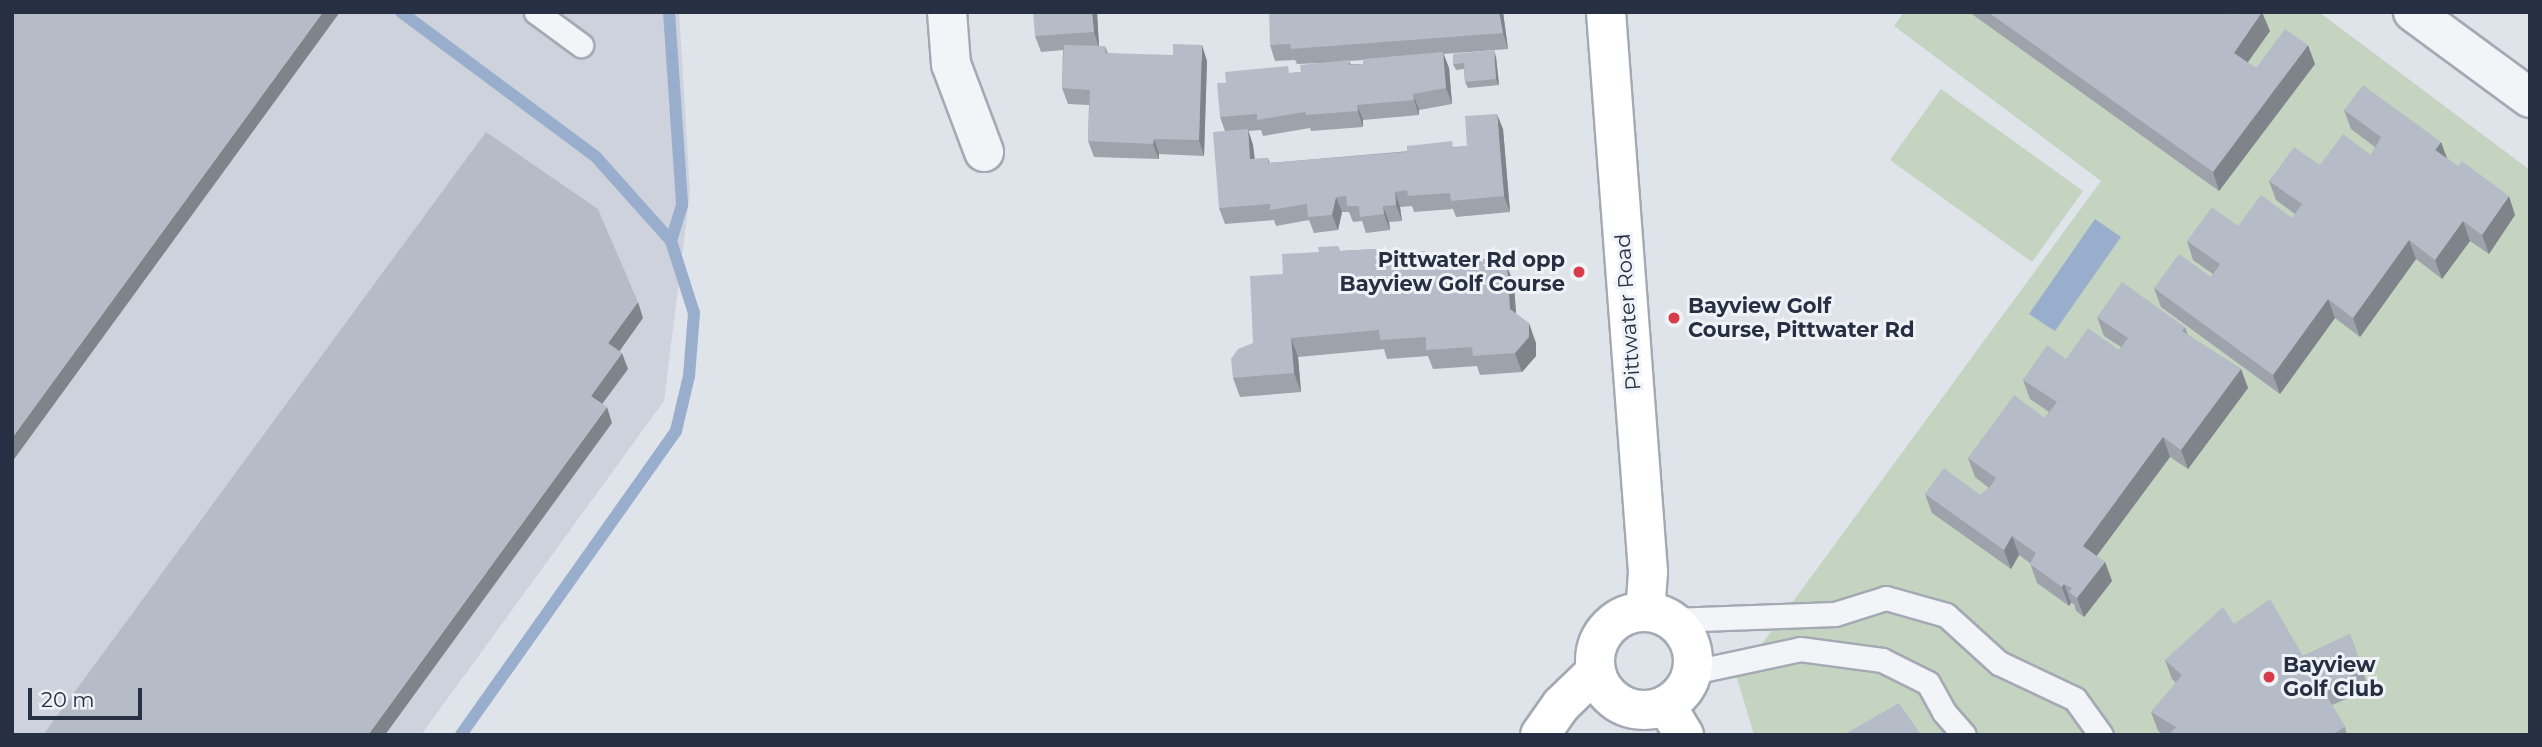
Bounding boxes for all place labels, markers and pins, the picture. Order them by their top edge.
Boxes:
place label: Pittwater Rd opp Bayview Golf Course [1340,247,1565,297]
marker: Pittwater Rd opp Bayview Golf Course [1571,264,1587,280]
place label: Bayview Golf Course, Pittwater Rd [1688,293,1915,343]
marker: Bayview Golf Course, Pittwater Rd [1666,310,1682,326]
place label: Bayview Golf Club [2283,652,2384,702]
marker: Bayview Golf Club [2261,669,2277,685]

